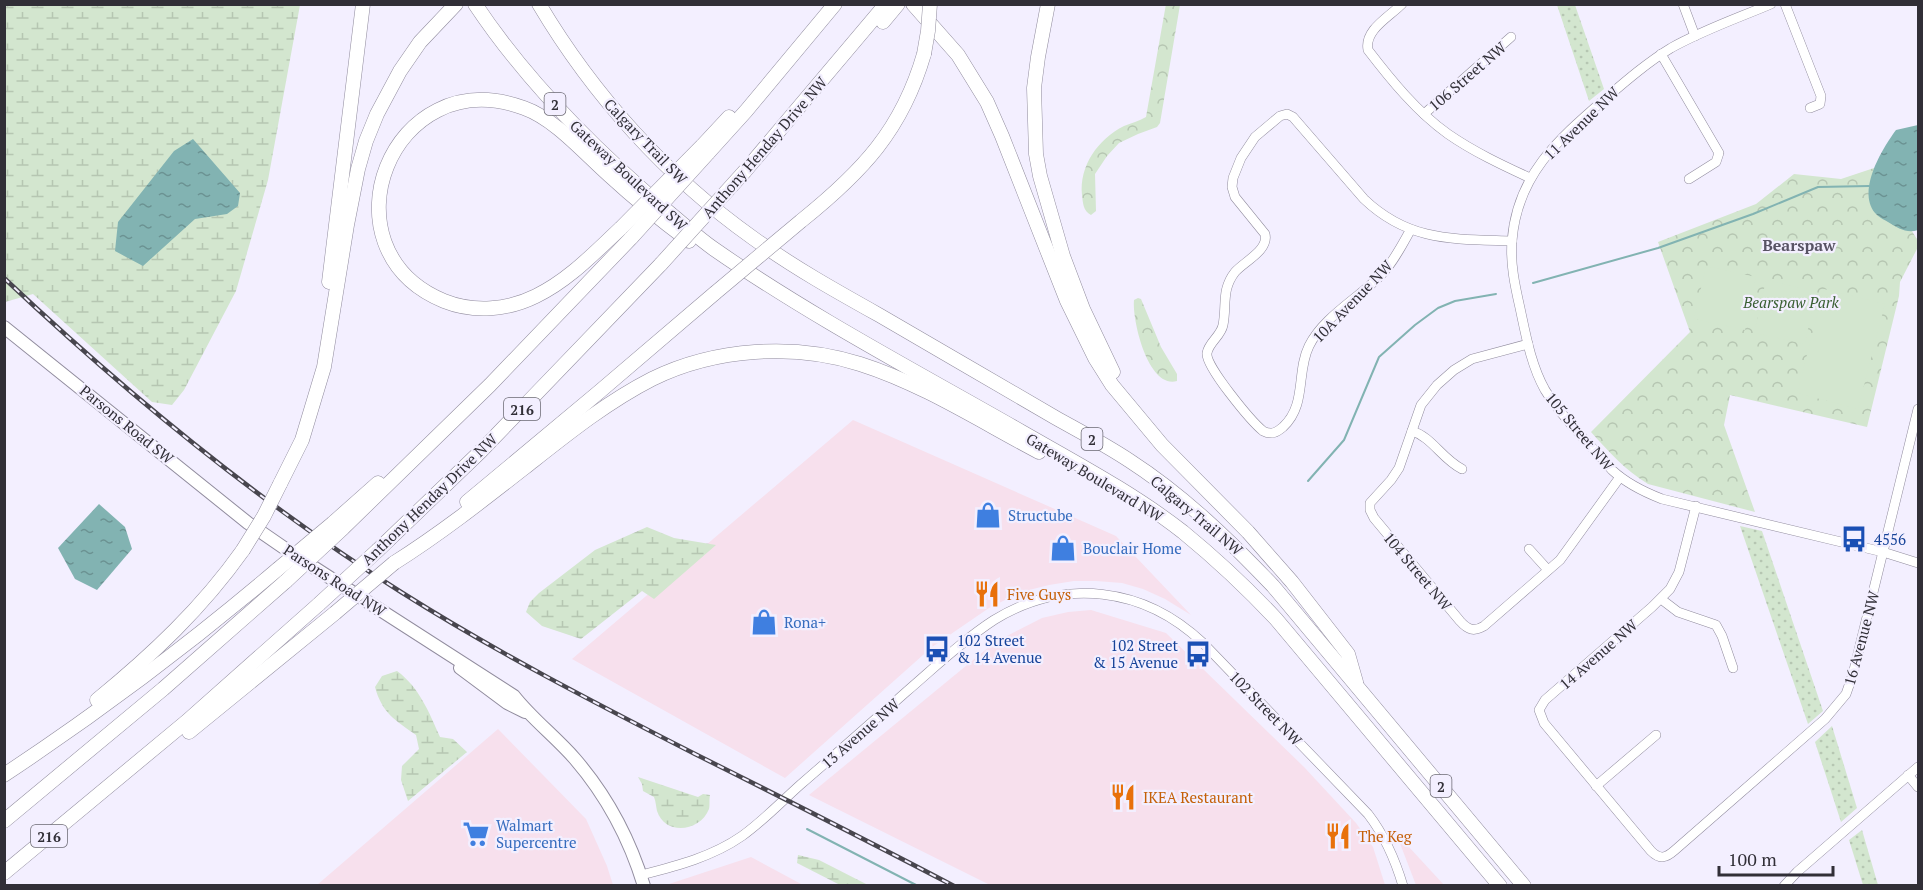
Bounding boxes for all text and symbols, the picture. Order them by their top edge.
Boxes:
street label: 106 Street NW [1424,36,1511,115]
street label: Anthony Henday Drive NW [697,71,832,222]
street label: 11 Avenue NW [1539,81,1624,164]
road number: 2 [544,93,566,115]
street label: Calgary Trail SW [600,94,693,189]
street label: Gateway Boulevard SW [566,115,693,235]
district label: Bearspaw [1762,234,1836,256]
street label: 10A Avenue NW [1308,255,1397,346]
park label: Bearspaw Park [1742,292,1840,312]
street label: Parsons Road SW [76,380,179,469]
street label: 105 Street NW [1541,388,1619,475]
road number: 216 [504,398,540,420]
street label: Anthony Henday Drive NW [357,428,502,569]
street label: Gateway Boulevard NW [1023,428,1168,526]
road number: 2 [1082,428,1102,450]
street label: Calgary Trail NW [1147,471,1248,560]
shop icon: Structube [973,500,1003,530]
place label: Structube [1008,505,1073,525]
bus stop icon: 4556 [1839,524,1869,554]
street label: 104 Street NW [1379,528,1457,615]
place label: 4556 [1874,529,1906,549]
shop icon: Bouclair Home [1048,533,1078,563]
place label: Bouclair Home [1083,538,1182,558]
street label: Parsons Road NW [280,539,391,621]
restaurant icon: Five Guys [972,579,1002,609]
place label: Five Guys [1007,584,1071,604]
street label: 16 Avenue NW [1839,588,1883,687]
shop icon: Rona+ [749,607,779,637]
place label: Rona+ [784,612,826,632]
street label: 14 Avenue NW [1555,614,1642,693]
place label: 102 Street & 14 Avenue [957,630,1042,667]
bus stop icon: 102 Street & 14 Avenue [922,634,952,664]
place label: 102 Street & 15 Avenue [1093,635,1178,672]
bus stop icon: 102 Street & 15 Avenue [1183,639,1213,669]
street label: 102 Street NW [1225,666,1307,750]
street label: 13 Avenue NW [817,693,904,772]
road number: 2 [1430,775,1452,797]
restaurant icon: IKEA Restaurant [1108,782,1138,812]
place label: IKEA Restaurant [1143,787,1254,807]
place label: Walmart Supercentre [496,815,577,852]
supermarket icon: Walmart Supercentre [461,819,491,849]
restaurant icon: The Keg [1323,821,1353,851]
road number: 216 [31,825,67,847]
place label: The Keg [1358,826,1413,846]
scale bar [1719,839,1833,877]
text: 100 m [1728,847,1777,871]

